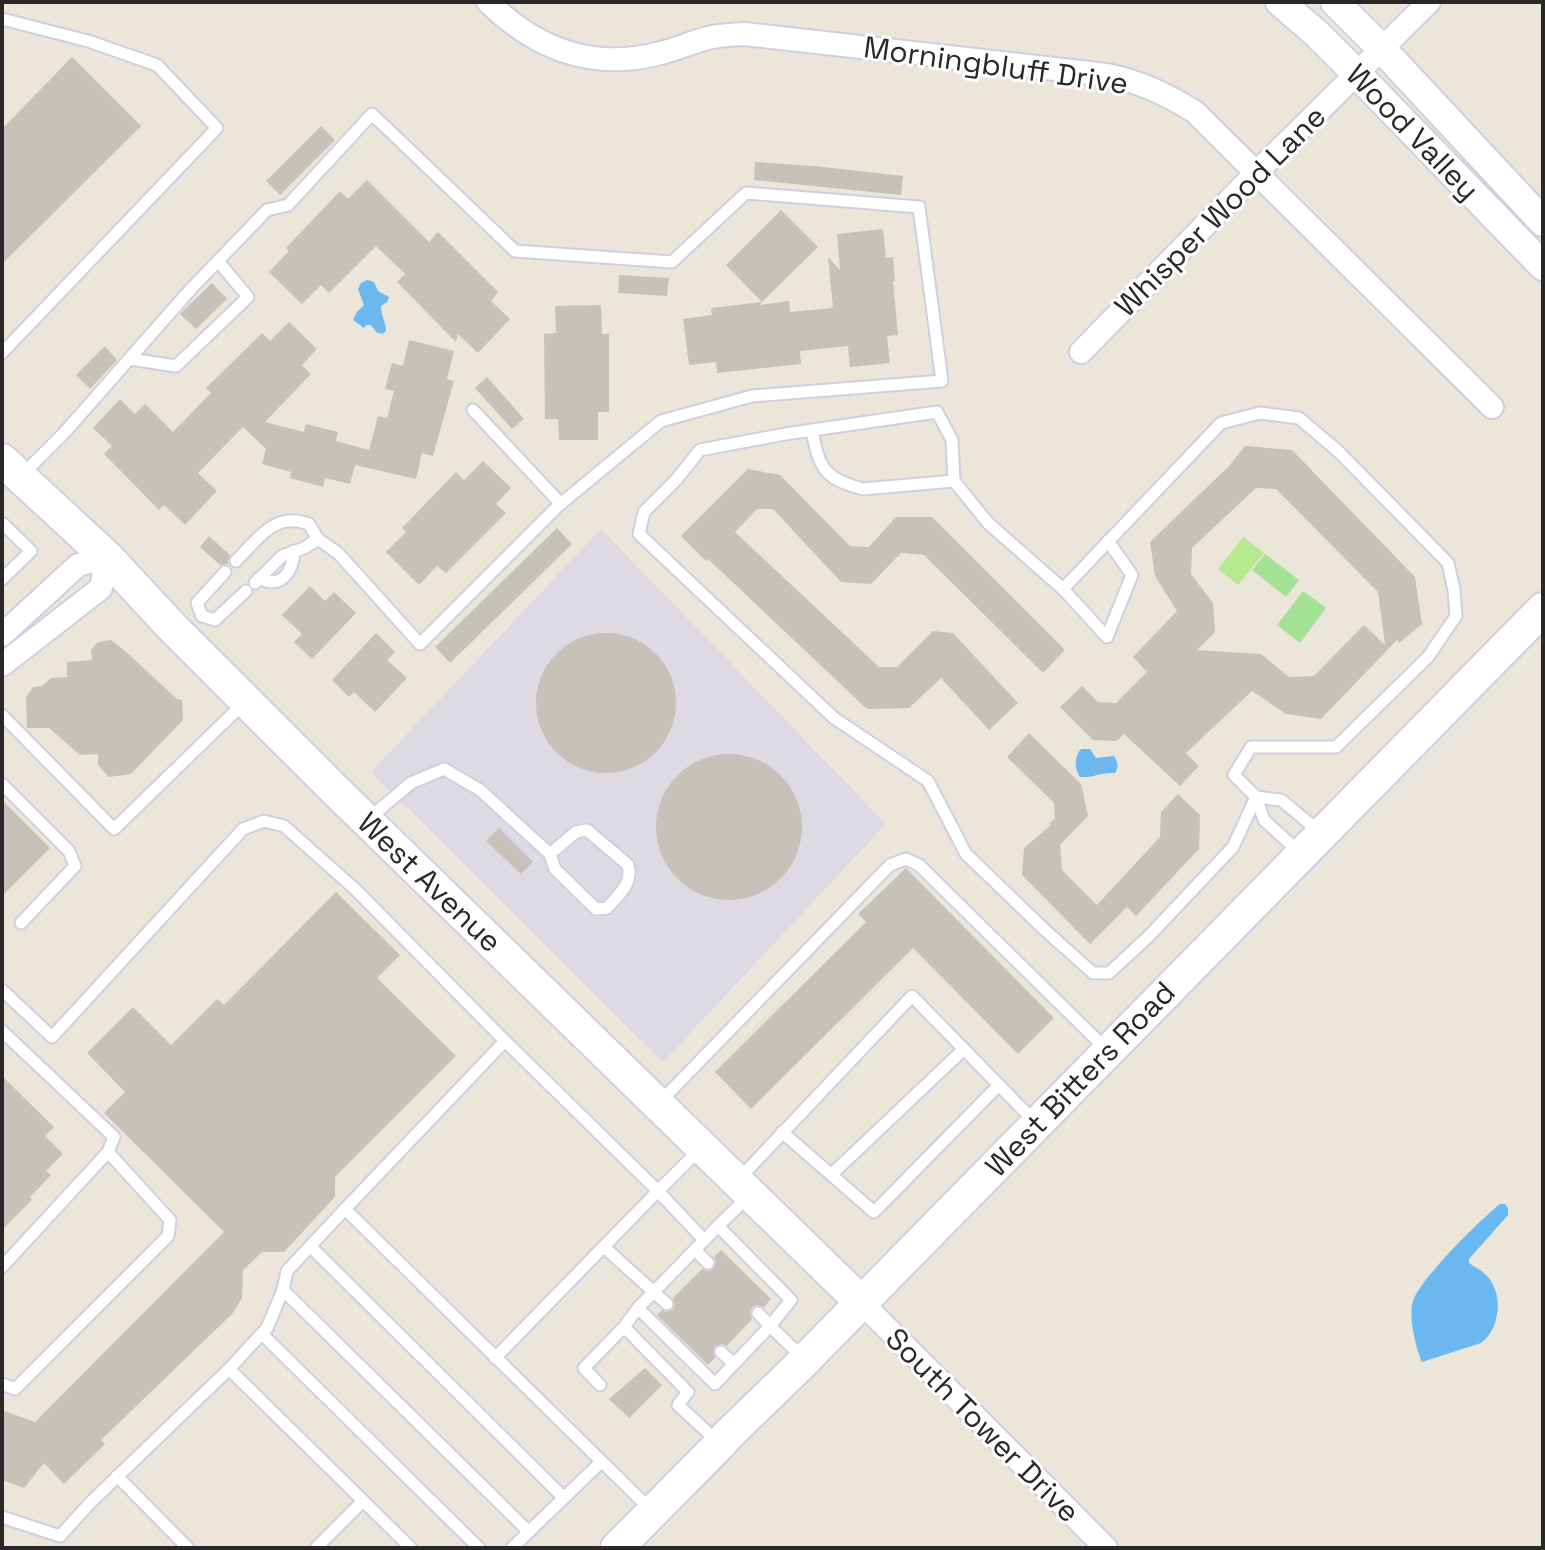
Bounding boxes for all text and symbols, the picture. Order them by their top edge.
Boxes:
street label: Morningbluff Drive [861,27,1131,103]
street label: Wood Valley [1338,55,1488,209]
street label: Whisper Wood Lane [1106,97,1334,325]
street label: West Avenue [350,803,510,961]
street label: West Bitters Road [977,973,1183,1185]
street label: South Tower Drive [877,1319,1089,1531]

